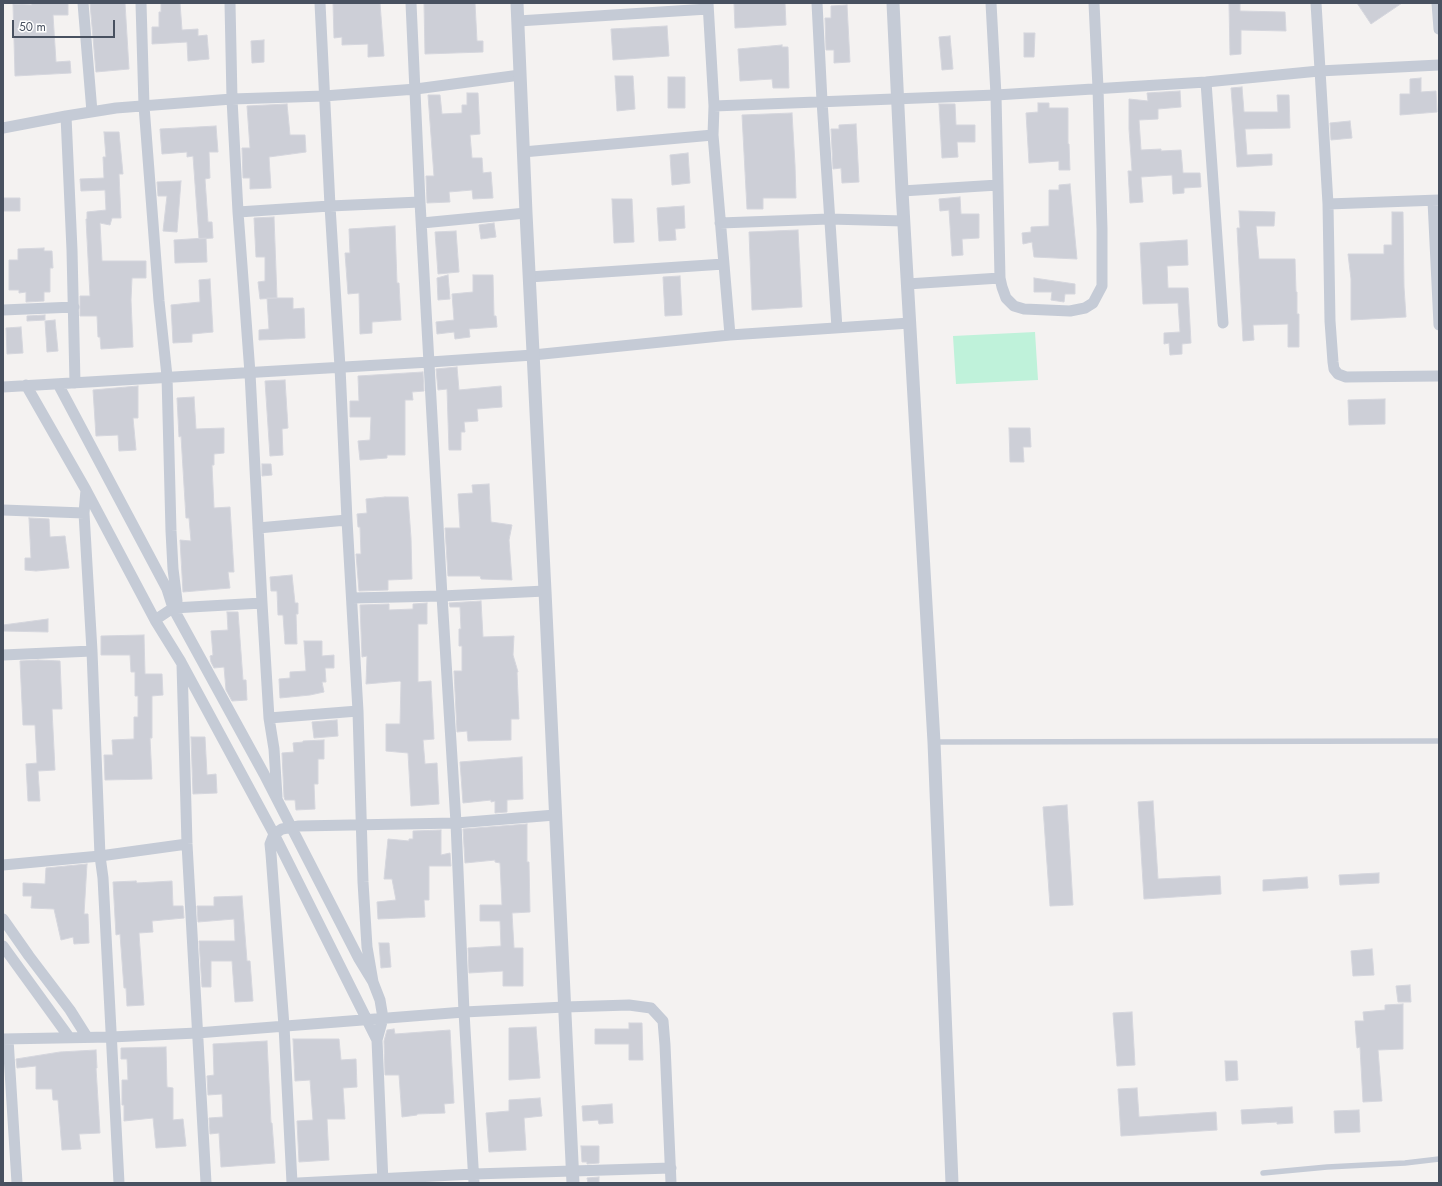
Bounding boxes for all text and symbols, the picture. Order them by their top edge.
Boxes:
scale bar [14,12,117,38]
text: 50 m [19,18,46,36]

